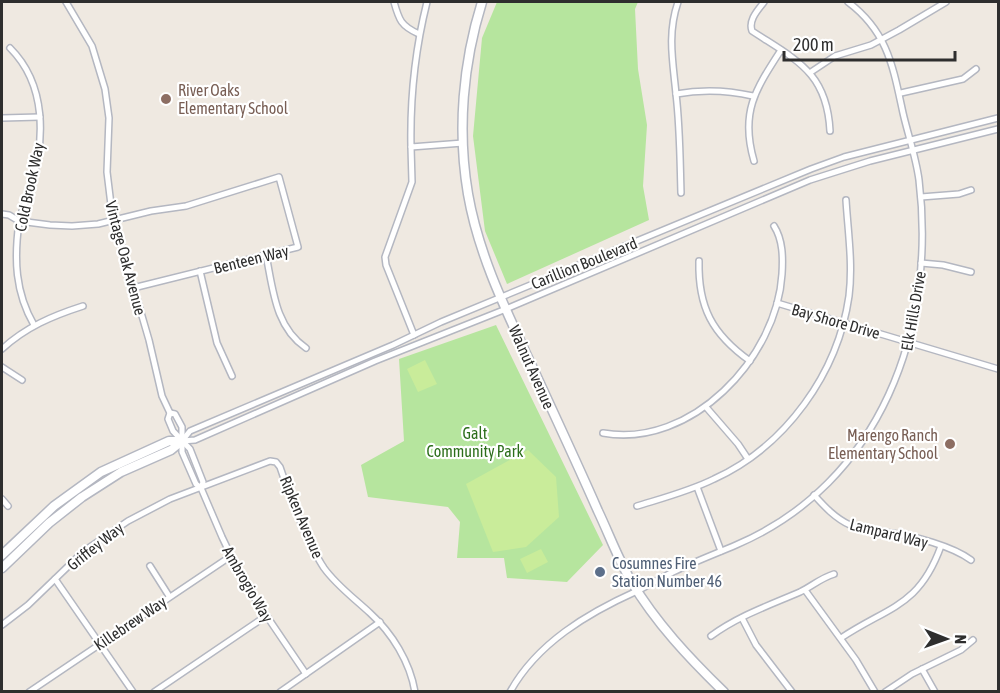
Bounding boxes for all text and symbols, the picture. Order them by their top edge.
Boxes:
scale bar [784,24,955,62]
text: 200 m [793,34,834,55]
place label: River Oaks Elementary School [178,81,289,118]
marker: River Oaks Elementary School [159,92,173,106]
street label: Cold Brook Way [11,141,48,233]
street label: Vintage Oak Avenue [101,199,150,317]
street label: Carillion Boulevard [528,234,640,292]
street label: Benteen Way [212,241,291,278]
street label: Elk Hills Drive [897,270,929,352]
street label: Bay Shore Drive [789,300,882,343]
street label: Walnut Avenue [506,323,558,411]
park label: Galt Community Park [426,424,524,461]
place label: Marengo Ranch Elementary School [828,426,939,463]
marker: Marengo Ranch Elementary School [943,437,957,451]
street label: Ripken Avenue [276,473,327,561]
street label: Lampard Way [848,515,930,552]
street label: Griffey Way [63,518,128,574]
street label: Ambrogio Way [218,543,277,626]
place label: Cosumnes Fire Station Number 46 [612,554,722,590]
marker: Cosumnes Fire Station Number 46 [593,565,607,579]
street label: Killebrew Way [90,592,170,655]
north arrow [916,609,976,669]
text: N [952,634,970,644]

